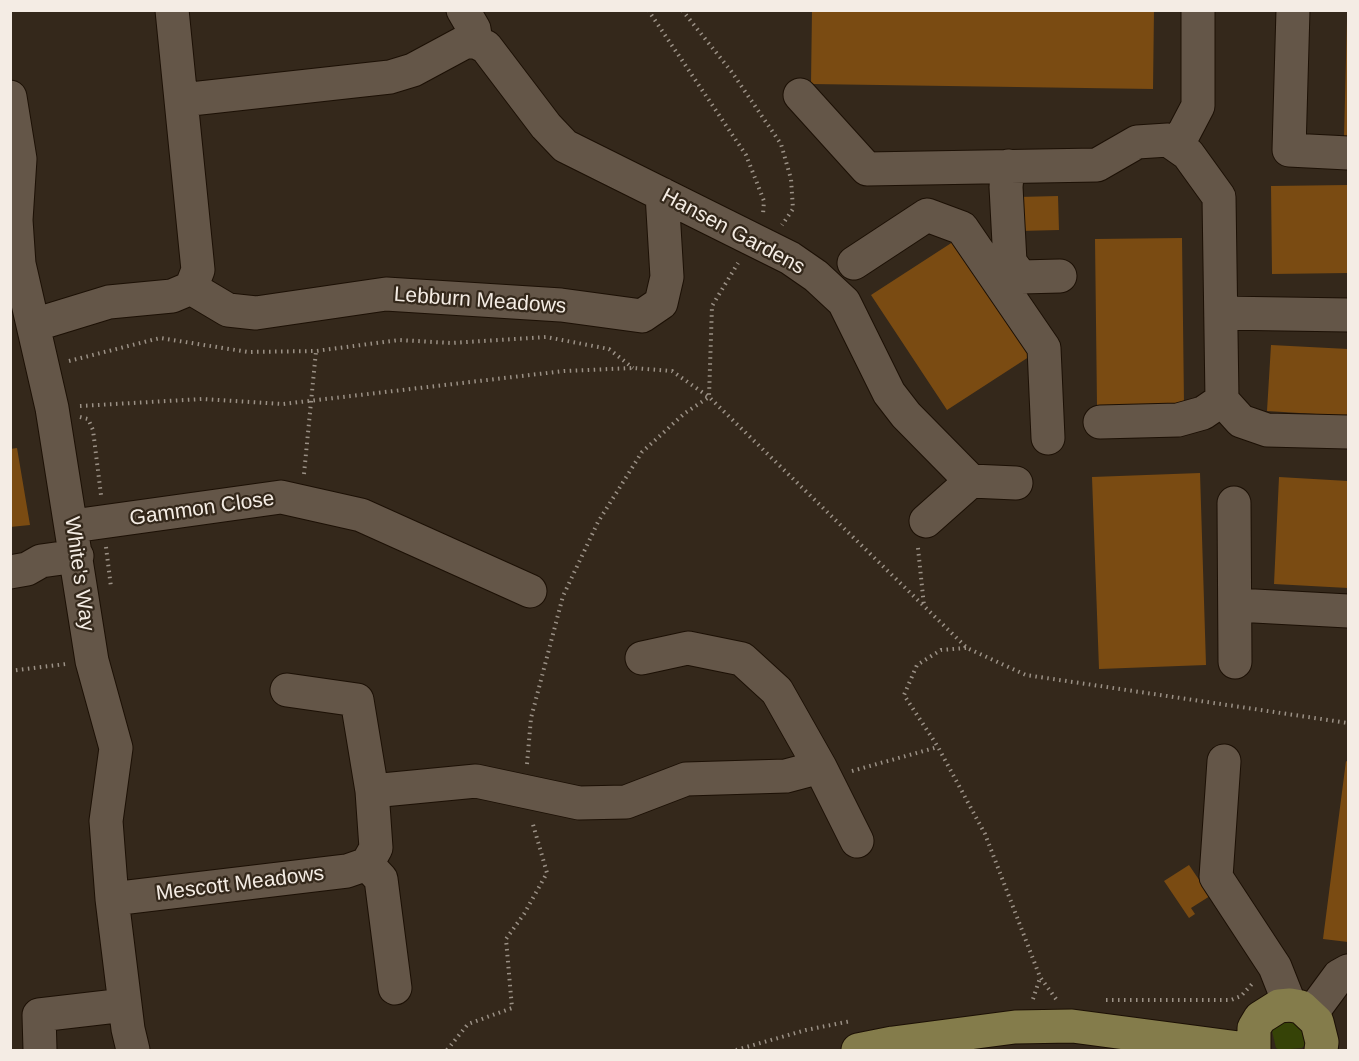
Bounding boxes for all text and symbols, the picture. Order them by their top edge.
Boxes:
street label: Hansen Gardens [657,184,809,280]
street label: Lebburn Meadows [393,282,567,320]
street label: Gammon Close [128,486,276,532]
street label: White's Way [59,515,99,633]
street label: Mescott Meadows [154,861,326,907]

